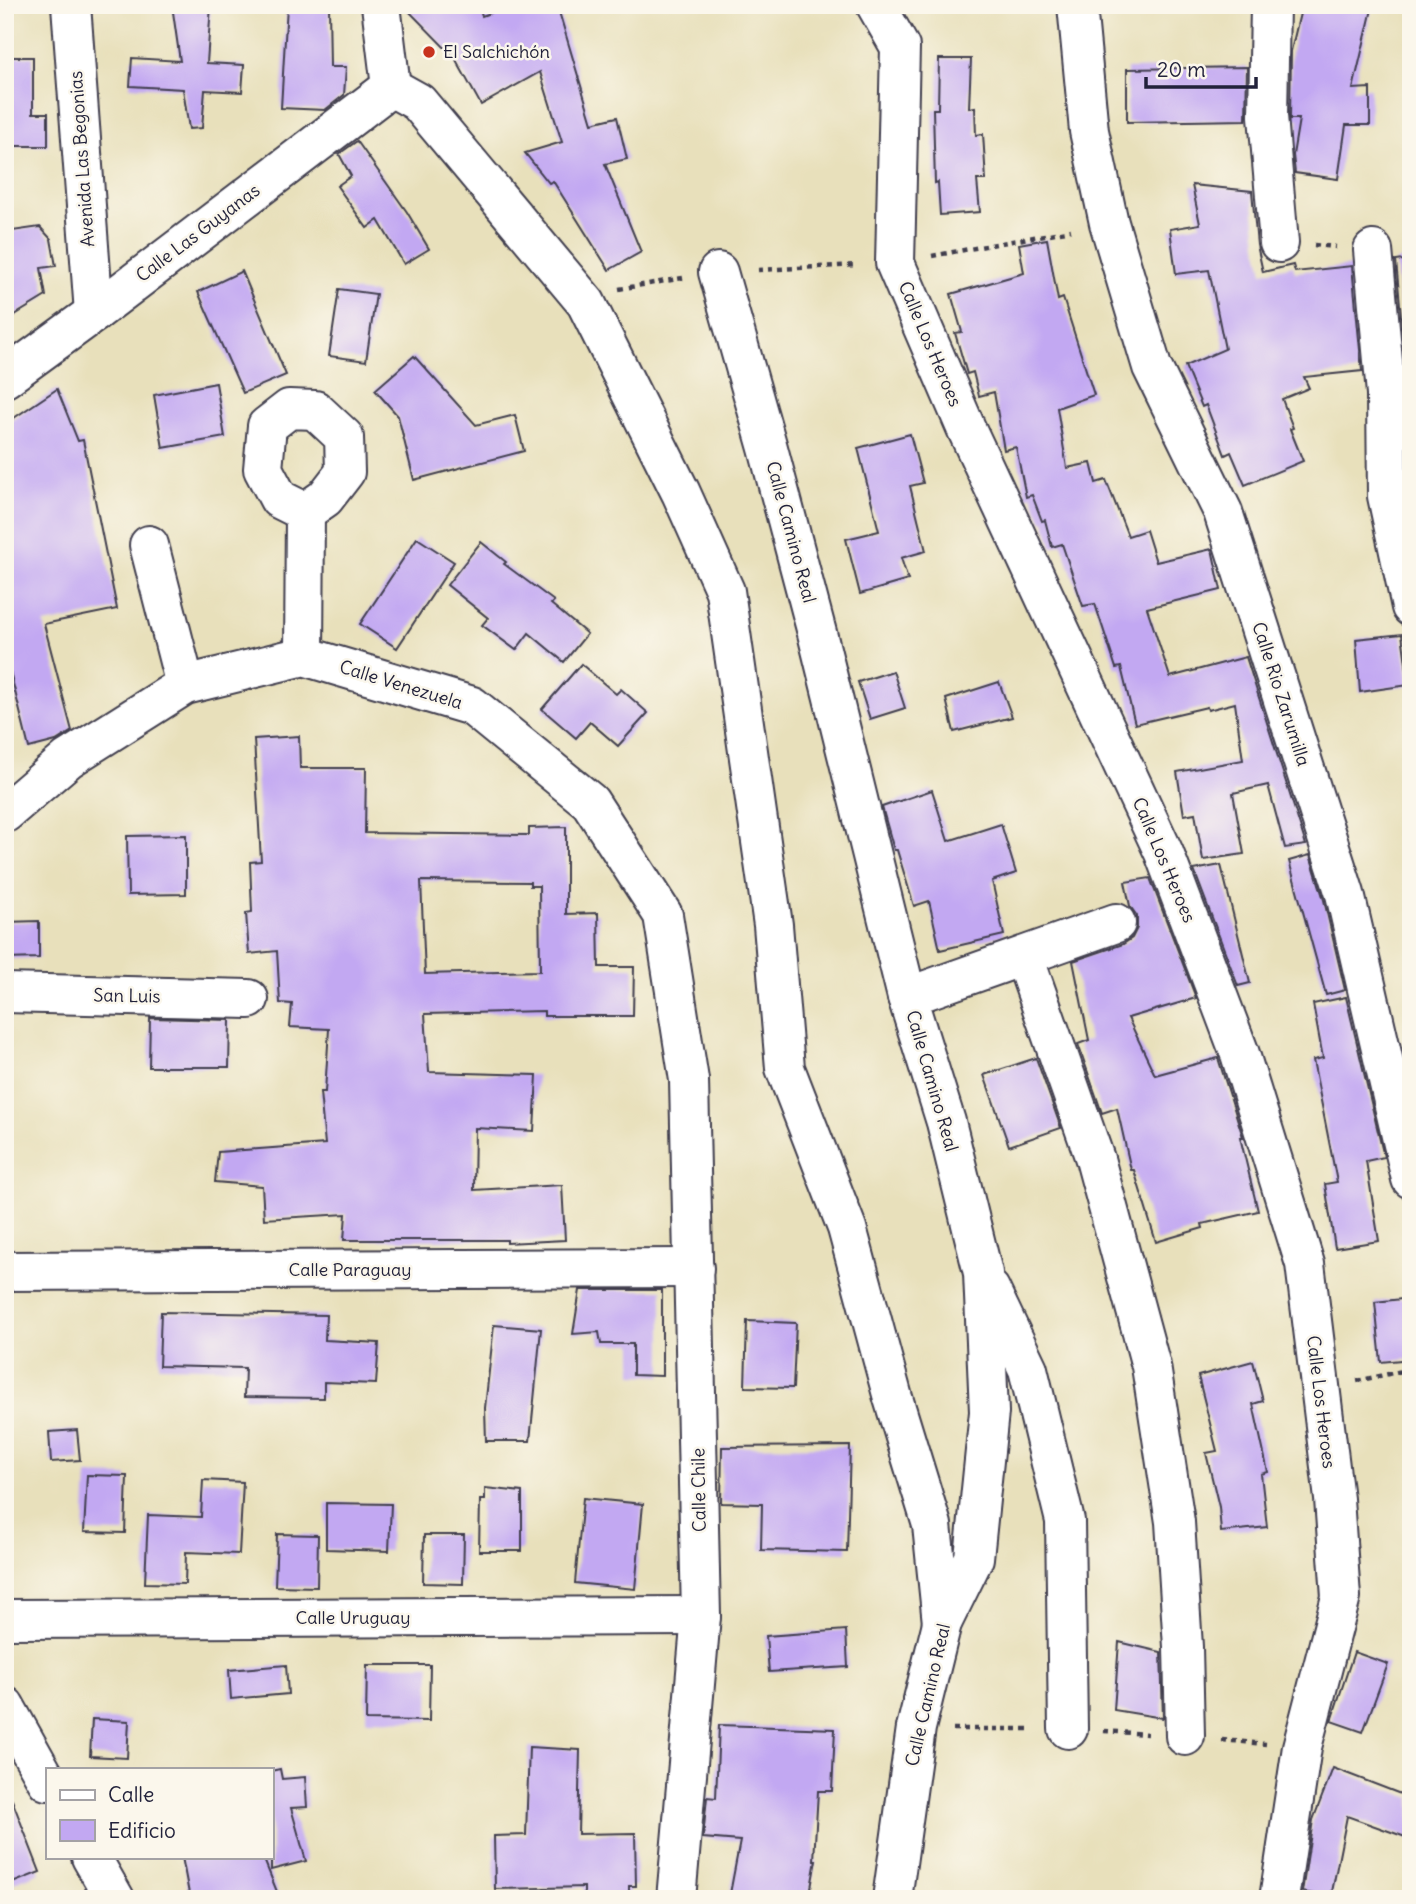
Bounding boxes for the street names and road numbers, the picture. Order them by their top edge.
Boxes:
street label: Avenida Las Begonias [64,70,99,248]
street label: Calle Las Guyanas [131,179,264,287]
street label: Calle Los Heroes [894,278,967,410]
street label: Calle Camino Real [762,459,821,605]
street label: Calle Rio Zarumilla [1247,619,1316,769]
street label: Calle Venezuela [337,655,465,714]
street label: Calle Los Heroes [1128,794,1201,926]
street label: San Luis [93,983,161,1008]
street label: Calle Camino Real [901,1008,964,1154]
street label: Calle Paraguay [289,1258,411,1281]
street label: Calle Los Heroes [1302,1334,1341,1470]
street label: Calle Chile [686,1448,711,1532]
street label: Calle Uruguay [296,1606,410,1629]
street label: Calle Camino Real [900,1621,955,1768]

